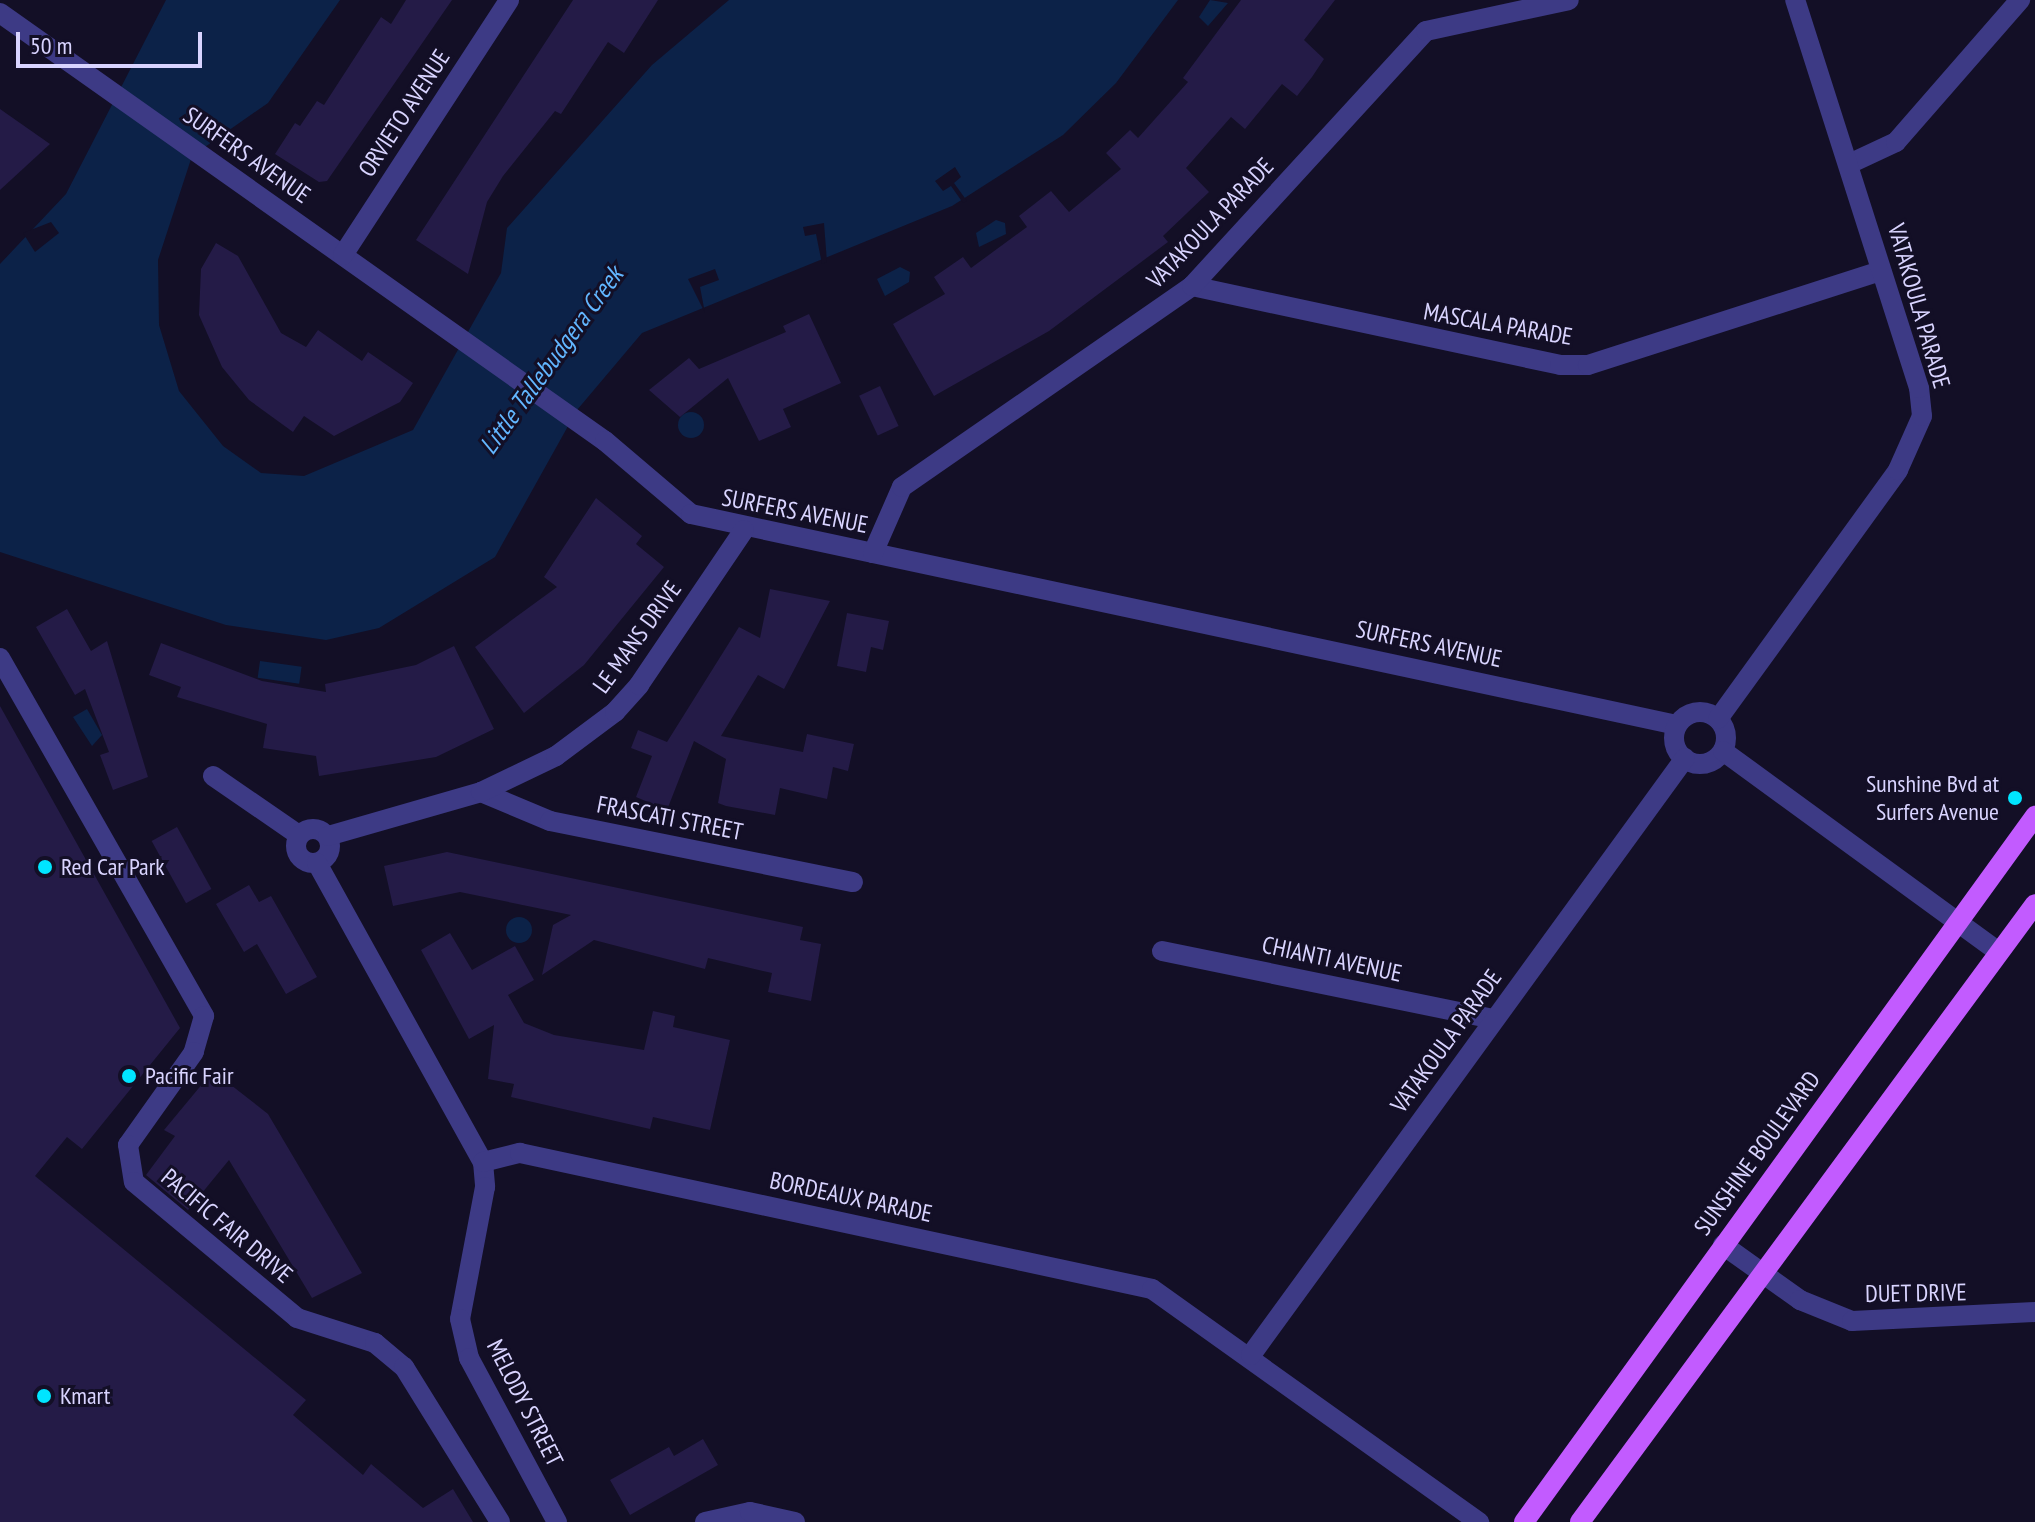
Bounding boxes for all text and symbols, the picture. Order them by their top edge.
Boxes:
scale bar [20,16,206,66]
text: 50 m [30,30,72,61]
street label: ORVIETO AVENUE [352,44,456,182]
street label: SURFERS AVENUE [178,100,316,210]
street label: VATAKOULA PARADE [1140,152,1280,294]
street label: VATAKOULA PARADE [1882,220,1956,392]
water label: Little Tallebudgera Creek [472,260,630,460]
street label: MASCALA PARADE [1421,297,1575,351]
street label: SURFERS AVENUE [719,483,871,539]
street label: LE MANS DRIVE [587,575,687,699]
street label: SURFERS AVENUE [1353,614,1505,674]
place label: Sunshine Bvd at Surfers Avenue [1866,770,1999,826]
marker: Sunshine Bvd at Surfers Avenue [2006,789,2024,807]
street label: FRASCATI STREET [595,790,745,846]
place label: Red Car Park [61,853,165,881]
marker: Red Car Park [36,858,54,876]
street label: CHIANTI AVENUE [1259,930,1405,988]
street label: VATAKOULA PARADE [1384,964,1508,1118]
place label: Pacific Fair [145,1062,234,1090]
street label: SUNSHINE BOULEVARD [1688,1065,1826,1241]
marker: Pacific Fair [120,1067,138,1085]
street label: PACIFIC FAIR DRIVE [155,1163,299,1289]
street label: BORDEAUX PARADE [767,1166,935,1228]
street label: DUET DRIVE [1865,1278,1967,1308]
street label: MELODY STREET [481,1335,569,1471]
place label: Kmart [60,1382,110,1410]
marker: Kmart [35,1387,53,1405]

